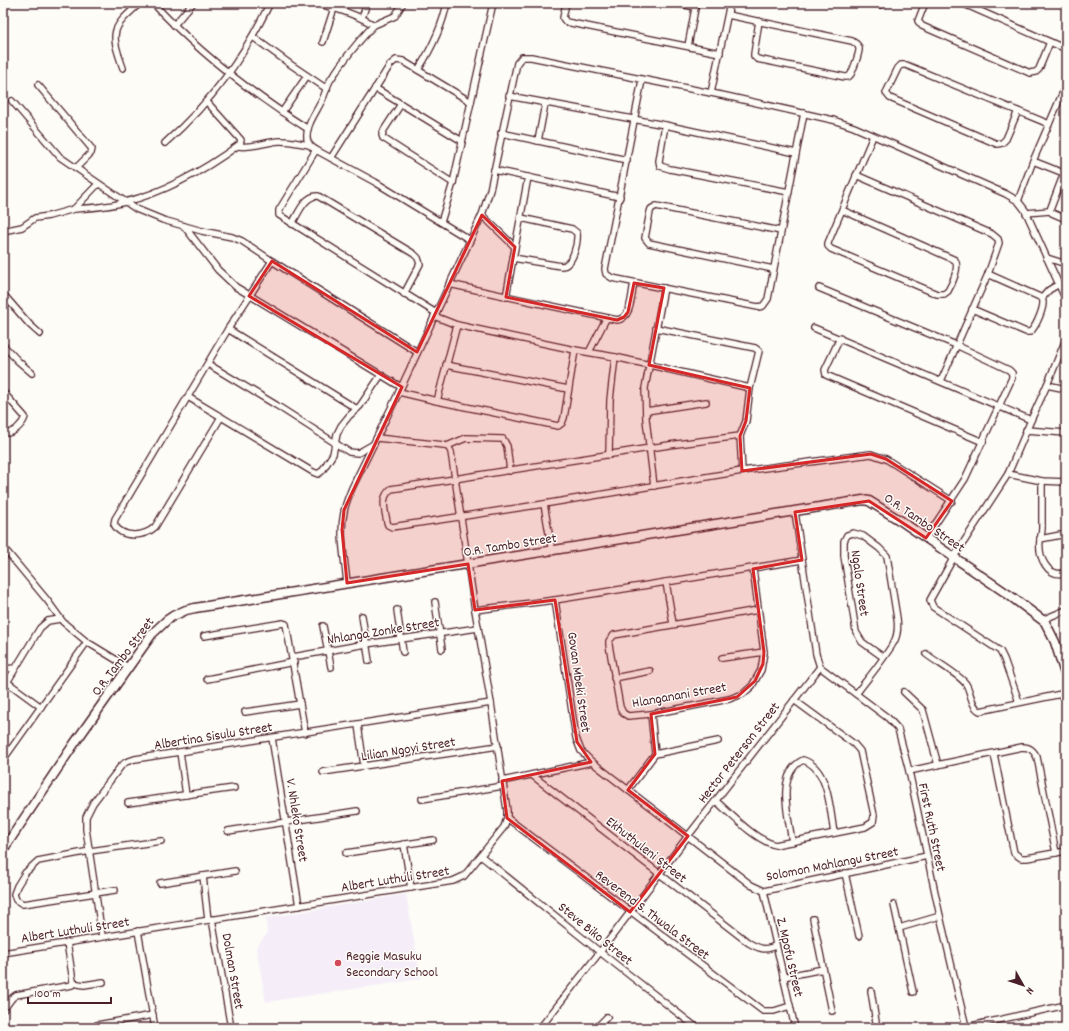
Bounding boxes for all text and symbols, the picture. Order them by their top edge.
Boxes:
street label: O.R. Tambo Street [879,489,968,558]
street label: O.R. Tambo Street [462,529,558,563]
street label: Ngalo Street [844,549,874,618]
street label: Nhlanga Zonke Street [326,613,441,651]
street label: O.R. Tambo Street [87,614,160,701]
street label: Govan Mbeki Street [561,631,595,734]
street label: Hlanganani Street [631,678,728,714]
street label: Hector Peterson Street [694,698,786,808]
street label: Albertina Sisulu Street [153,718,274,756]
street label: Lilian Ngoyi Street [360,733,457,767]
street label: V. Nhleko Street [280,777,312,863]
street label: First Ruth Street [912,781,950,873]
street label: Ekhuthuleni Street [601,813,691,889]
street label: Solomon Mahlangu Street [764,842,900,888]
street label: Albert Luthuli Street [340,862,451,898]
street label: Reverend S. Thwala Street [590,866,713,965]
street label: Steve Biko Street [553,898,636,971]
street label: Albert Luthuli Street [20,913,131,949]
street label: Z. Mpofu Street [770,916,808,999]
street label: Dolman Street [216,932,249,1011]
place label: Reggie Masuku Secondary School [346,947,439,983]
marker: Reggie Masuku Secondary School [333,958,343,968]
north arrow [1003,965,1043,1005]
scale bar [28,979,111,1005]
text: N [1021,983,1037,998]
text: 100 m [34,986,61,1003]

